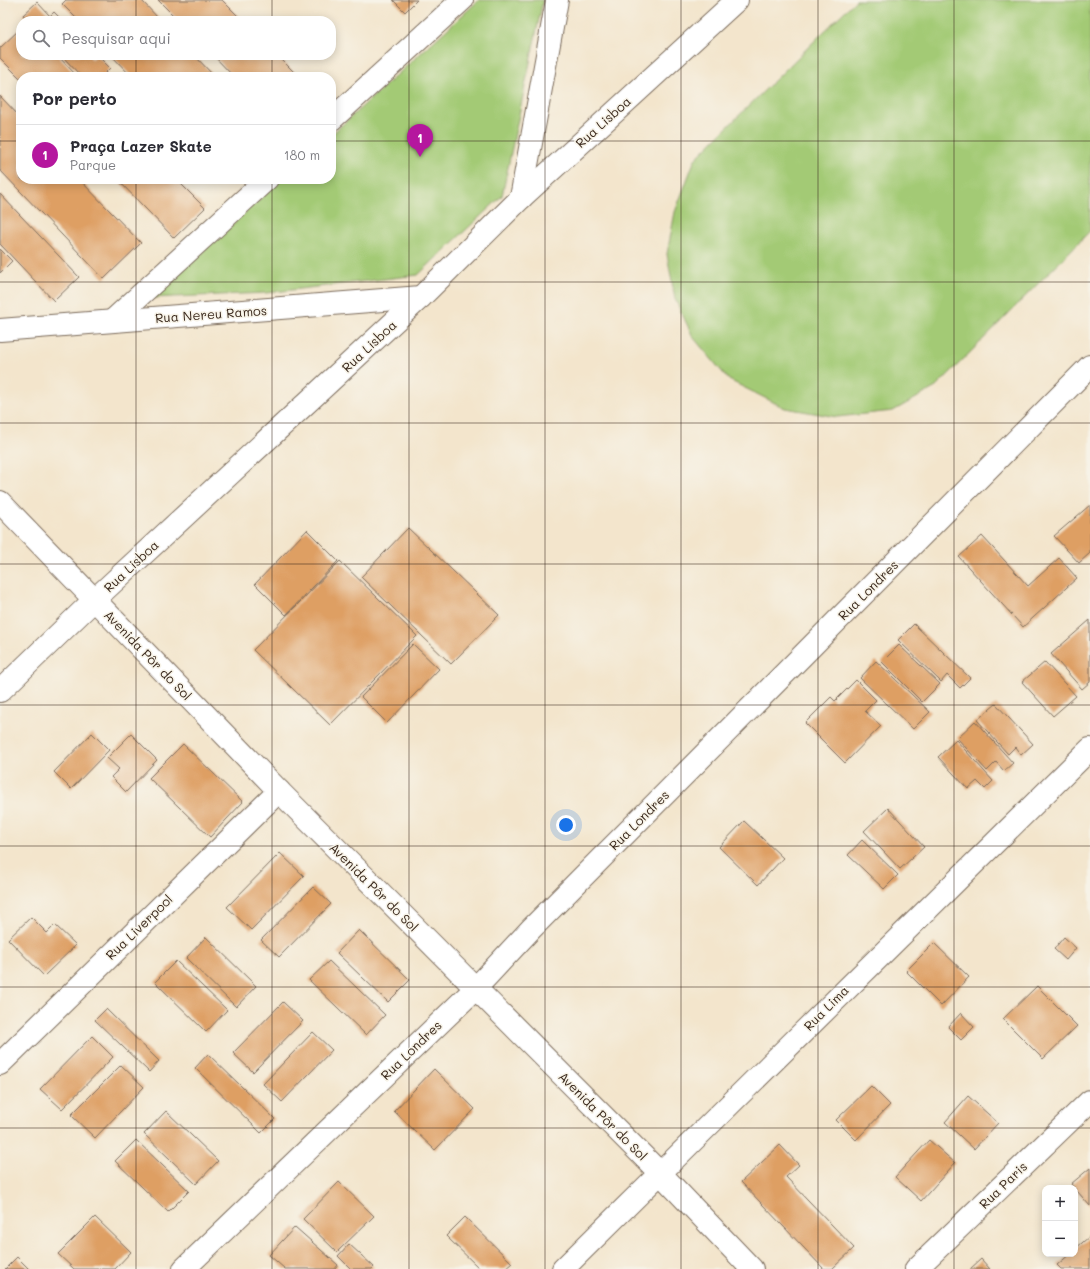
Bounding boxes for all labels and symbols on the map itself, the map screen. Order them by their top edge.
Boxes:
street label: Rua Lisboa [571,92,634,151]
pin: 1 [407,124,433,157]
street label: Rua Nereu Ramos [155,301,267,326]
street label: Rua Lisboa [338,316,400,375]
street label: Rua Lisboa [100,536,162,595]
street label: Rua Londres [834,556,901,623]
street label: Avenida Pôr do Sol [101,606,196,703]
street label: Rua Londres [605,786,672,853]
your location [556,815,576,835]
street label: Avenida Pôr do Sol [326,839,422,935]
street label: Rua Liverpool [102,890,176,963]
street label: Rua Lima [799,981,852,1034]
street label: Rua Londres [376,1016,445,1083]
street label: Avenida Pôr do Sol [555,1068,651,1164]
street label: Rua Paris [975,1157,1030,1212]

